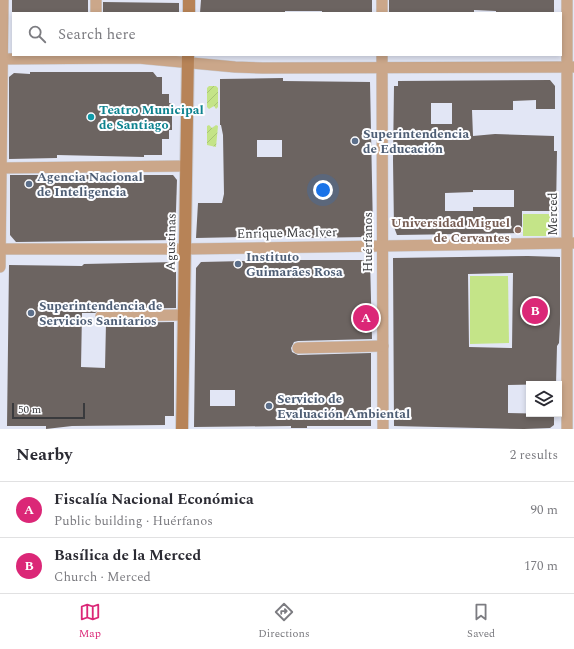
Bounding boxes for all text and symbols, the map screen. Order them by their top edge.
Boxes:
search box [12,12,562,56]
icon: search [26,23,48,45]
text: Search here [58,23,136,46]
place label: Teatro Municipal de Santiago [99,100,204,135]
marker: Teatro Municipal de Santiago [86,112,96,122]
place label: Superintendencia de Educación [363,124,469,159]
marker: Superintendencia de Educación [350,136,360,146]
place label: Agencia Nacional de Inteligencia [37,167,143,202]
marker: Agencia Nacional de Inteligencia [24,179,34,189]
your location [313,180,333,200]
street label: Merced [543,192,563,236]
street label: Huérfanos [358,212,378,272]
street label: Agustinas [160,213,182,271]
place label: Universidad Miguel de Cervantes [391,213,510,248]
street label: Enrique Mac Iver [237,222,337,244]
marker: Universidad Miguel de Cervantes [513,225,523,235]
place label: Instituto Guimarães Rosa [246,247,343,282]
marker: Instituto Guimarães Rosa [233,259,243,269]
place label: Superintendencia de Servicios Sanitarios [39,296,162,331]
pin: B [522,296,548,326]
pin: A [353,303,379,333]
marker: Superintendencia de Servicios Sanitarios [26,308,36,318]
map controls [526,381,562,417]
button: layers [526,381,562,417]
place label: Servicio de Evaluación Ambiental [277,389,410,424]
scale bar [12,401,85,420]
text: 50 m [18,401,41,418]
marker: Servicio de Evaluación Ambiental [264,401,274,411]
text: Nearby [16,442,72,468]
text: 2 results [510,445,558,465]
text: Fiscalía Nacional Económica [54,488,254,511]
text: A [24,500,34,520]
text: 90 m [531,500,558,520]
text: Public building · Huérfanos [54,511,213,531]
text: Basílica de la Merced [54,544,201,567]
text: B [24,556,34,576]
text: 170 m [524,556,558,576]
text: Church · Merced [54,567,151,587]
tab: Map [79,601,101,642]
tab: Directions [258,601,310,642]
tab: Saved [467,601,495,642]

